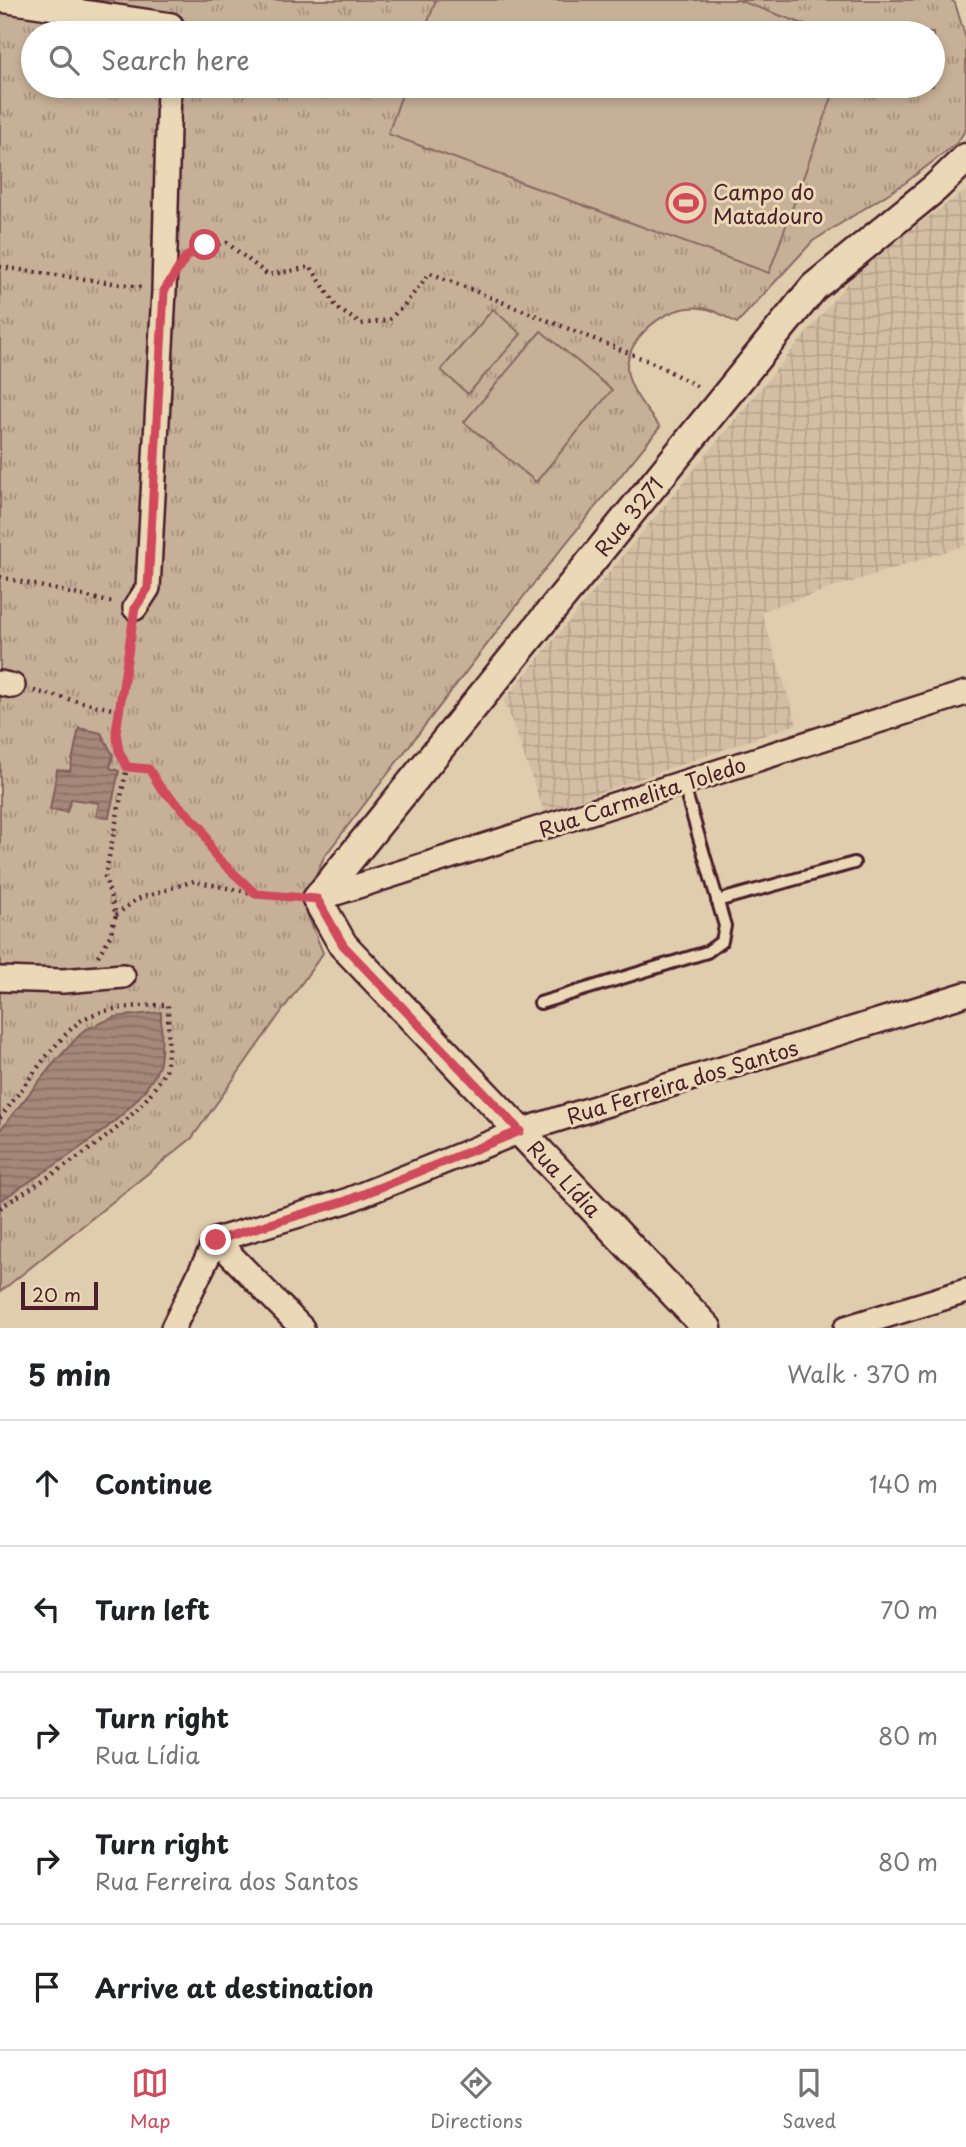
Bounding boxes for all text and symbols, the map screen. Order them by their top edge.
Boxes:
search box [21,21,945,98]
text: Search here [101,40,250,79]
icon: search [45,41,83,79]
place label: Campo do Matadouro [713,175,823,231]
sports icon: Campo do Matadouro [665,182,707,224]
route start [189,229,220,260]
street label: Rua 3271 [586,469,670,563]
street label: Rua Carmelita Toledo [534,747,750,845]
street label: Rua Ferreira dos Santos [562,1031,802,1131]
street label: Rua Lídia [521,1132,610,1224]
route end [200,1224,231,1255]
scale bar [21,1279,98,1311]
text: 20 m [32,1280,81,1308]
text: 5 min [28,1351,111,1396]
text: Walk · 370 m [787,1356,938,1391]
icon: ahead [28,1464,66,1502]
text: Continue [95,1464,212,1503]
text: 140 m [869,1466,938,1501]
icon: left [28,1590,66,1628]
text: Turn left [95,1590,210,1629]
text: 70 m [880,1592,938,1627]
text: Turn right [95,1698,229,1737]
icon: right [28,1716,66,1754]
text: 80 m [878,1718,938,1753]
text: Rua Lídia [95,1737,200,1772]
text: Turn right [95,1824,229,1863]
icon: right [28,1842,66,1880]
text: 80 m [878,1844,938,1879]
text: Rua Ferreira dos Santos [95,1863,358,1898]
icon: arrive [28,1968,66,2006]
text: Arrive at destination [95,1968,374,2007]
tab: Map [130,2064,170,2134]
tab: Directions [430,2064,523,2134]
tab: Saved [782,2064,836,2134]

